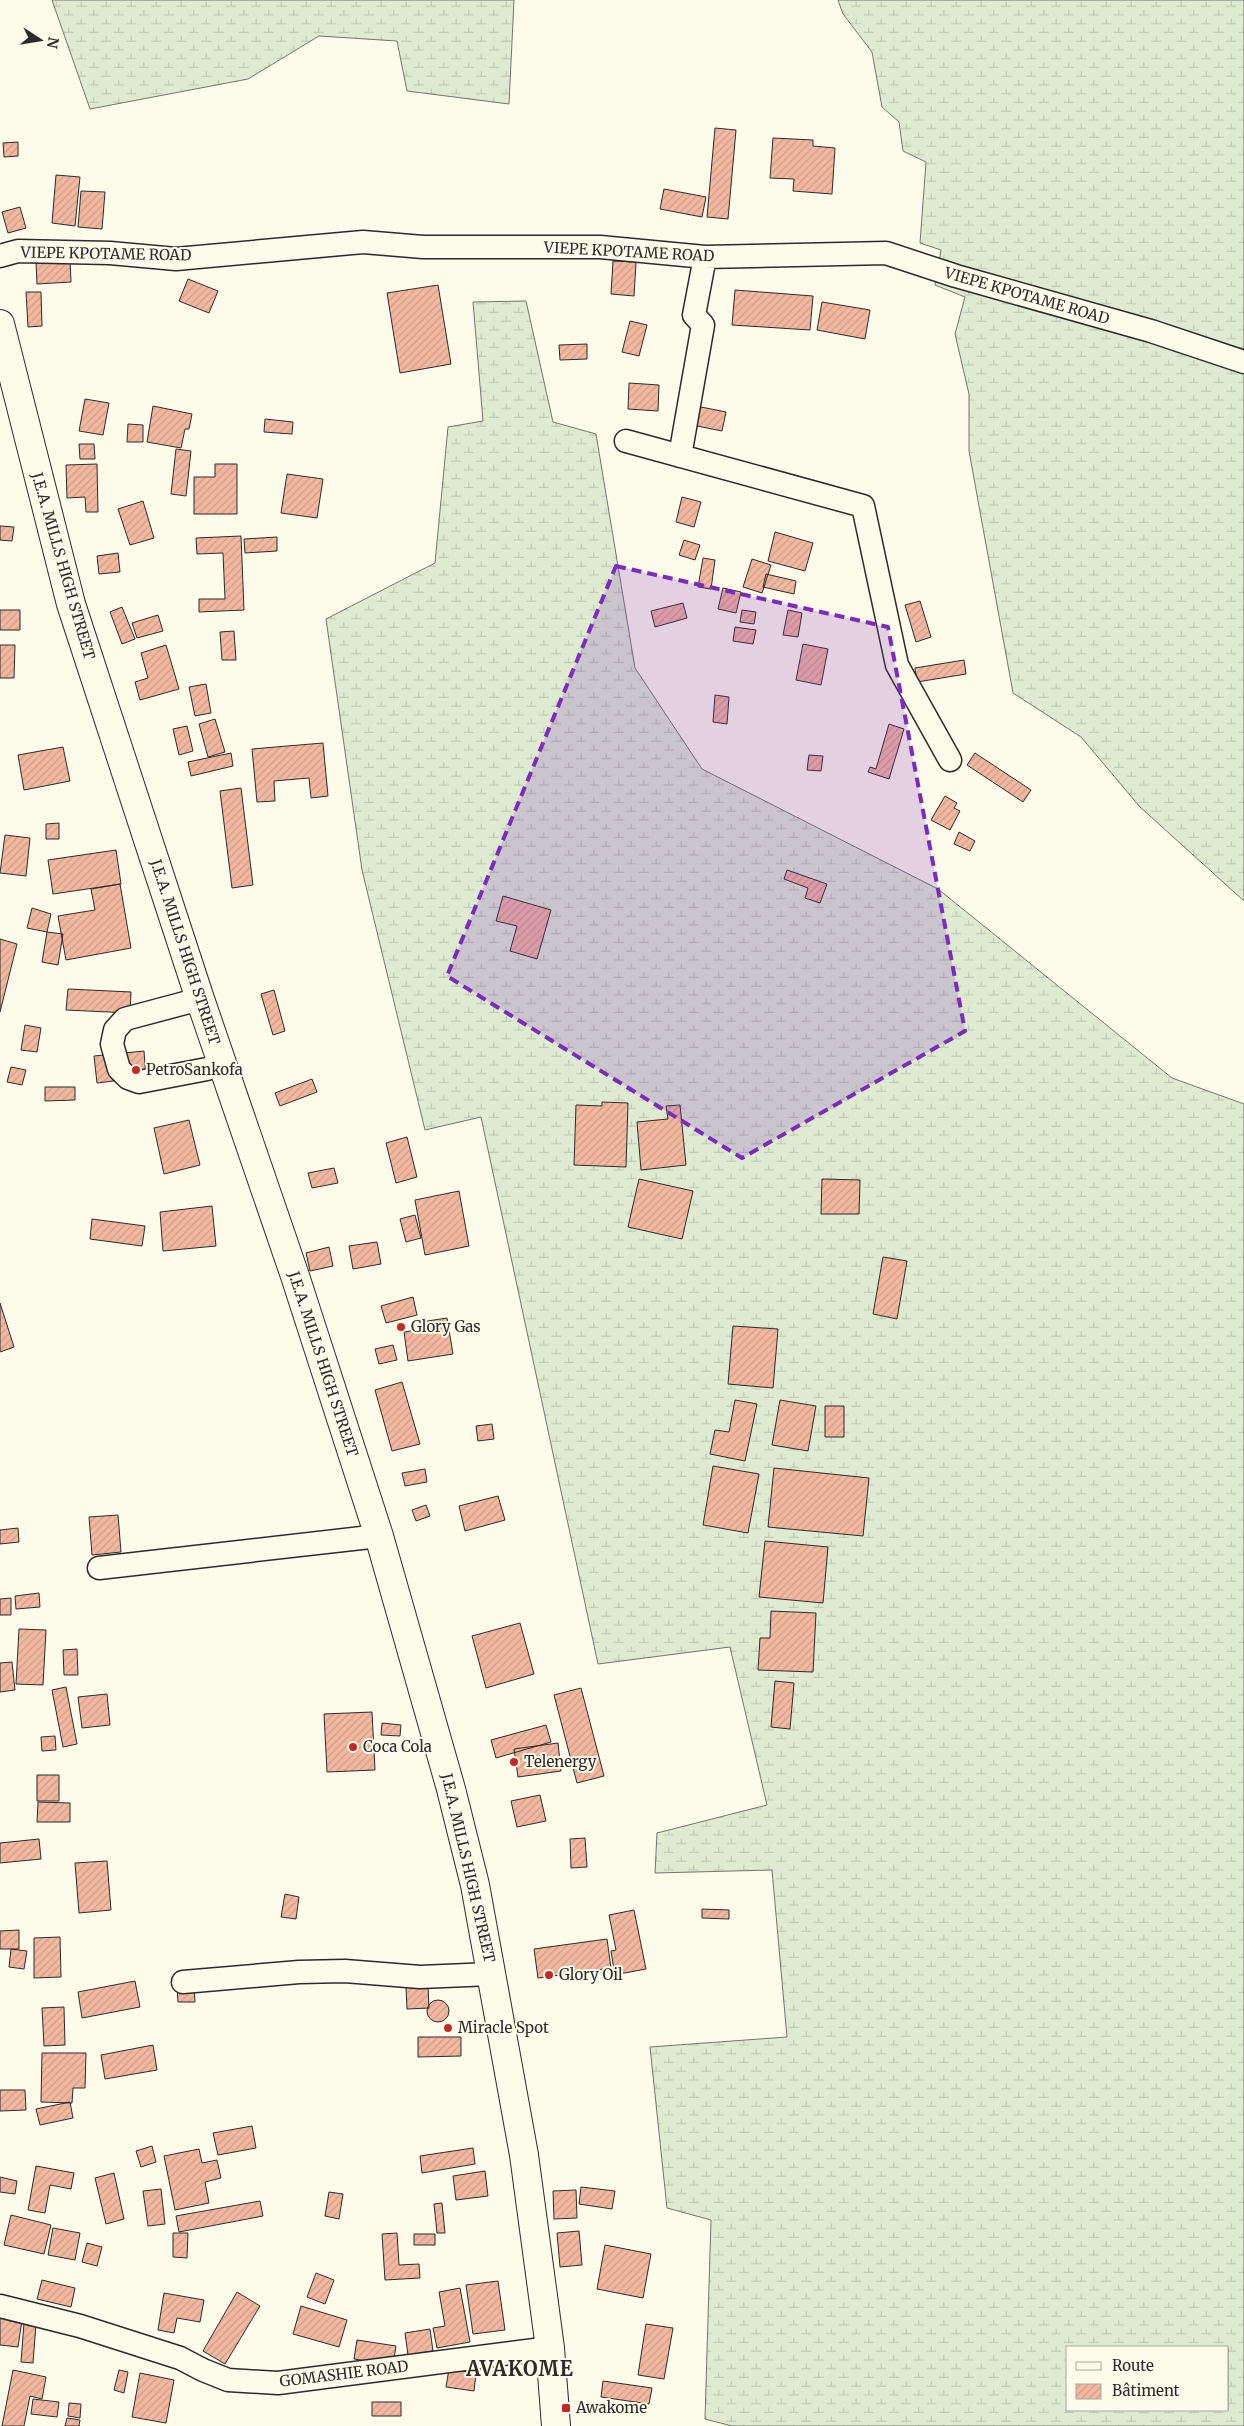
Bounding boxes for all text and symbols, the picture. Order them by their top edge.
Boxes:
north arrow [15,15,65,65]
text: N [43,35,63,50]
street label: VIEPE KPOTAME ROAD [542,237,715,265]
street label: VIEPE KPOTAME ROAD [20,242,191,264]
street label: VIEPE KPOTAME ROAD [942,263,1112,328]
street label: J.E.A. MILLS HIGH STREET [27,469,99,662]
street label: J.E.A. MILLS HIGH STREET [146,856,225,1047]
place label: PetroSankofa [146,1060,243,1079]
marker: PetroSankofa [130,1064,142,1076]
street label: J.E.A. MILLS HIGH STREET [284,1268,363,1459]
place label: Glory Gas [411,1317,481,1336]
marker: Glory Gas [395,1321,407,1333]
place label: Coca Cola [363,1737,432,1756]
marker: Coca Cola [347,1741,359,1753]
place label: Telenergy [524,1752,597,1771]
marker: Telenergy [508,1756,520,1768]
street label: J.E.A. MILLS HIGH STREET [437,1770,500,1965]
place label: Glory Oil [559,1965,623,1984]
marker: Glory Oil [543,1969,555,1981]
place label: Miracle Spot [458,2018,549,2037]
marker: Miracle Spot [442,2022,454,2034]
legend [1066,2346,1229,2411]
street label: GOMASHIE ROAD [278,2356,409,2391]
district label: AVAKOME [465,2356,574,2381]
text: Route [1112,2356,1154,2375]
text: Bâtiment [1112,2381,1180,2400]
place label: Awakome [575,2398,647,2417]
marker: Awakome [560,2402,572,2414]

